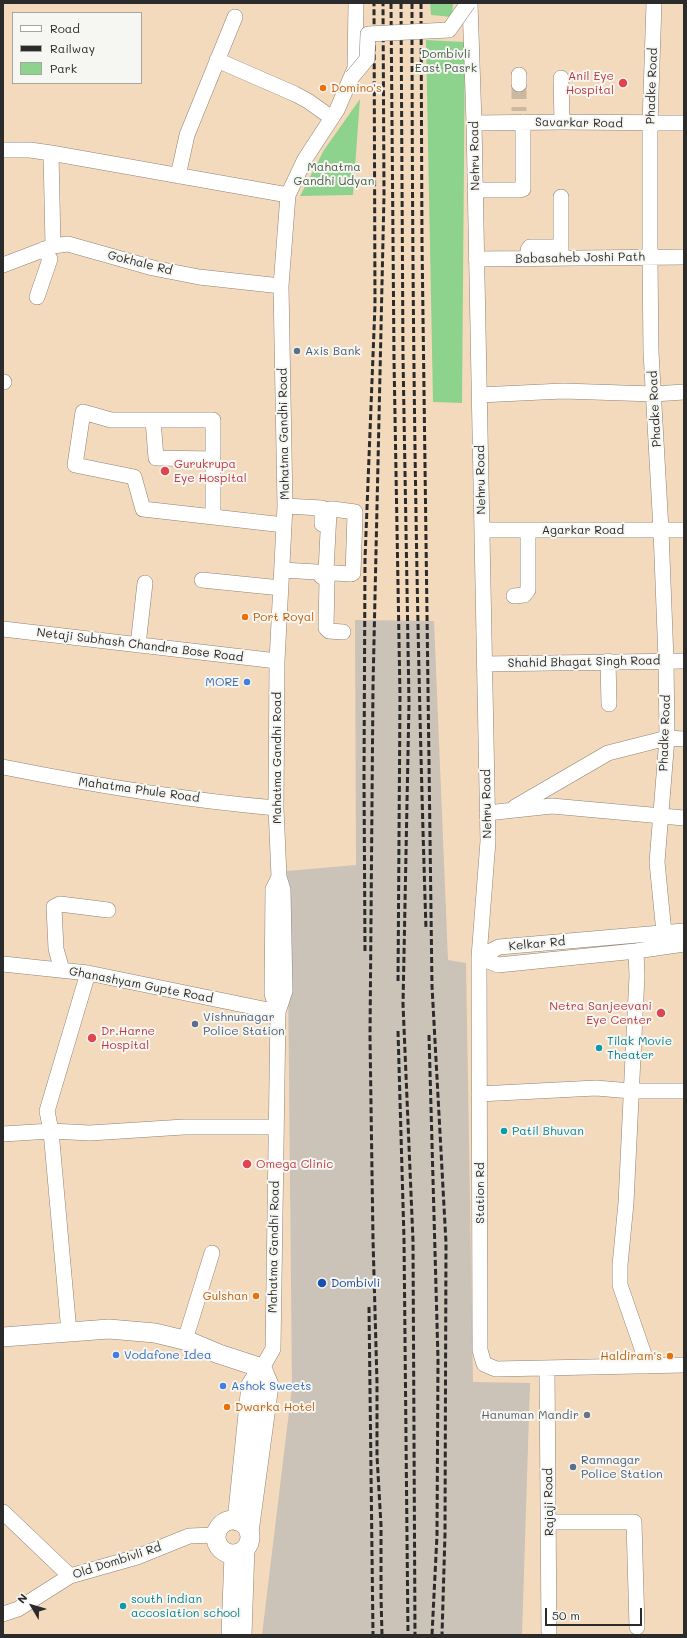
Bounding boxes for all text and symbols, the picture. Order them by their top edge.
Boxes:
legend [12,12,142,84]
text: Road [50,20,80,36]
text: Railway [50,40,95,56]
park label: Dombivli East Pasrk [415,47,477,75]
street label: Phadke Road [643,47,661,125]
text: Park [50,60,77,76]
place label: Anil Eye Hospital [566,69,614,97]
marker: Anil Eye Hospital [617,77,629,89]
place label: Domino's [331,81,382,95]
marker: Domino's [318,83,328,93]
street label: Savarkar Road [535,115,623,131]
street label: Nehru Road [467,121,483,191]
park label: Mahatma Gandhi Udyan [294,160,374,188]
street label: Gokhale Rd [106,248,174,278]
street label: Babasaheb Joshi Path [515,250,645,266]
place label: Axis Bank [305,344,361,358]
marker: Axis Bank [292,346,302,356]
street label: Mahatma Gandhi Road [276,368,292,500]
street label: Phadke Road [646,370,664,448]
street label: Nehru Road [473,445,489,515]
place label: Gurukrupa Eye Hospital [174,457,247,485]
marker: Gurukrupa Eye Hospital [159,465,171,477]
street label: Agarkar Road [542,523,624,537]
place label: Port Royal [253,610,314,624]
marker: Port Royal [240,612,250,622]
street label: Netaji Subhash Chandra Bose Road [36,625,244,665]
street label: Shahid Bhagat Singh Road [508,653,660,671]
place label: MORE [205,675,239,689]
marker: MORE [242,677,252,687]
street label: Mahatma Gandhi Road [270,692,284,824]
street label: Phadke Road [656,694,674,772]
street label: Nehru Road [479,769,495,839]
street label: Mahatma Phule Road [77,774,201,806]
street label: Kelkar Rd [508,934,566,954]
street label: Ghanashyam Gupte Road [68,964,214,1006]
place label: Netra Sanjeevani Eye Center [549,999,652,1027]
marker: Netra Sanjeevani Eye Center [655,1007,667,1019]
place label: Vishnunagar Police Station [203,1010,285,1038]
marker: Vishnunagar Police Station [190,1019,200,1029]
place label: Dr.Harne Hospital [101,1024,155,1052]
marker: Dr.Harne Hospital [86,1032,98,1044]
place label: Tilak Movie Theater [607,1034,672,1062]
marker: Tilak Movie Theater [594,1043,604,1053]
place label: Patil Bhuvan [512,1124,584,1138]
marker: Patil Bhuvan [499,1126,509,1136]
place label: Omega Clinic [256,1157,333,1171]
marker: Omega Clinic [241,1158,253,1170]
street label: Station Rd [473,1162,487,1224]
street label: Mahatma Gandhi Road [266,1181,282,1313]
place label: Dombivli [331,1276,380,1290]
marker: Dombivli [316,1277,328,1289]
place label: Gulshan [203,1289,248,1303]
marker: Gulshan [251,1291,261,1301]
place label: Vodafone Idea [124,1348,211,1362]
place label: Haldiram's [600,1349,662,1363]
marker: Vodafone Idea [111,1350,121,1360]
marker: Haldiram's [665,1351,675,1361]
place label: Ashok Sweets [231,1379,311,1393]
marker: Ashok Sweets [218,1381,228,1391]
place label: Dwarka Hotel [235,1400,315,1414]
marker: Dwarka Hotel [222,1402,232,1412]
place label: Hanuman Mandir [481,1408,579,1422]
marker: Hanuman Mandir [582,1410,592,1420]
place label: Ramnagar Police Station [581,1453,663,1481]
marker: Ramnagar Police Station [568,1462,578,1472]
street label: Rajaji Road [541,1468,557,1536]
street label: Old Dombivli Rd [71,1540,163,1582]
north arrow [12,1586,52,1626]
text: N [14,1590,31,1606]
place label: south indian accosiation school [131,1592,240,1620]
scale bar [547,1600,644,1626]
marker: south indian accosiation school [118,1601,128,1611]
text: 50 m [552,1607,580,1623]

